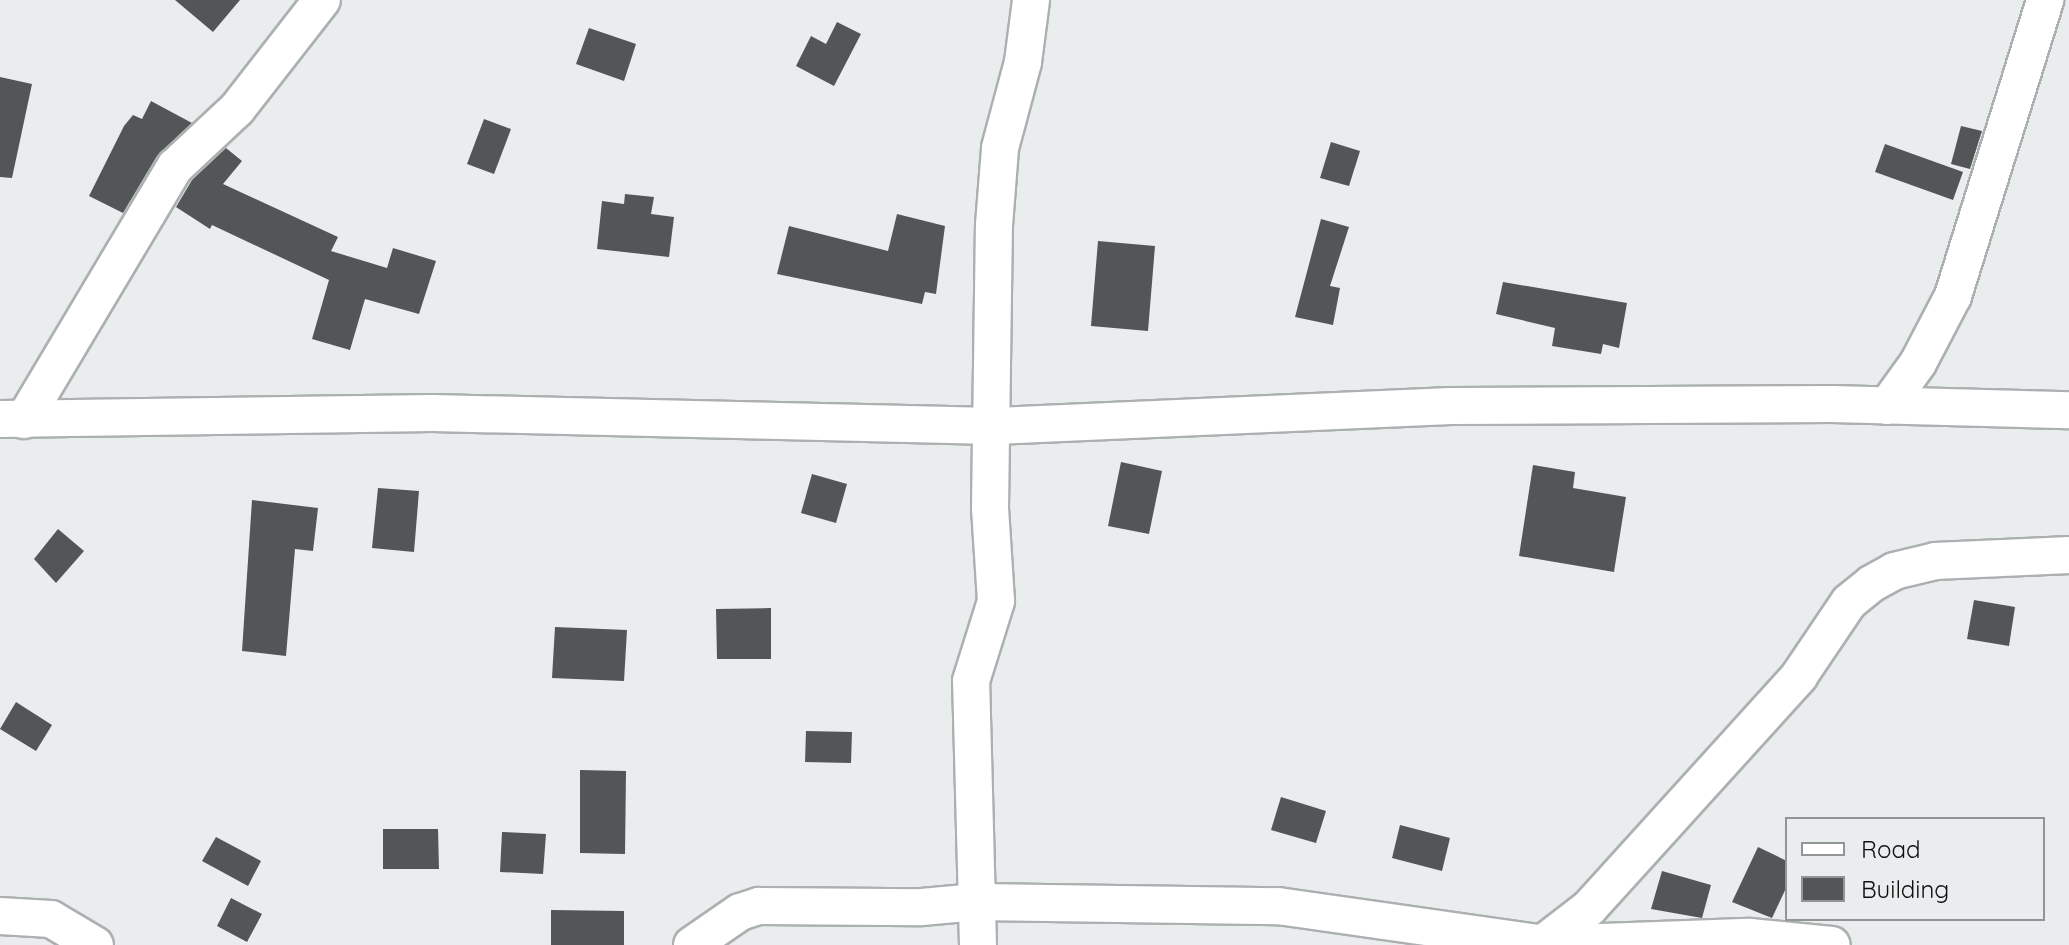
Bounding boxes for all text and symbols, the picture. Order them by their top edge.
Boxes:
legend [1785,817,2045,921]
text: Road [1861,834,1921,864]
text: Building [1861,874,1949,904]

